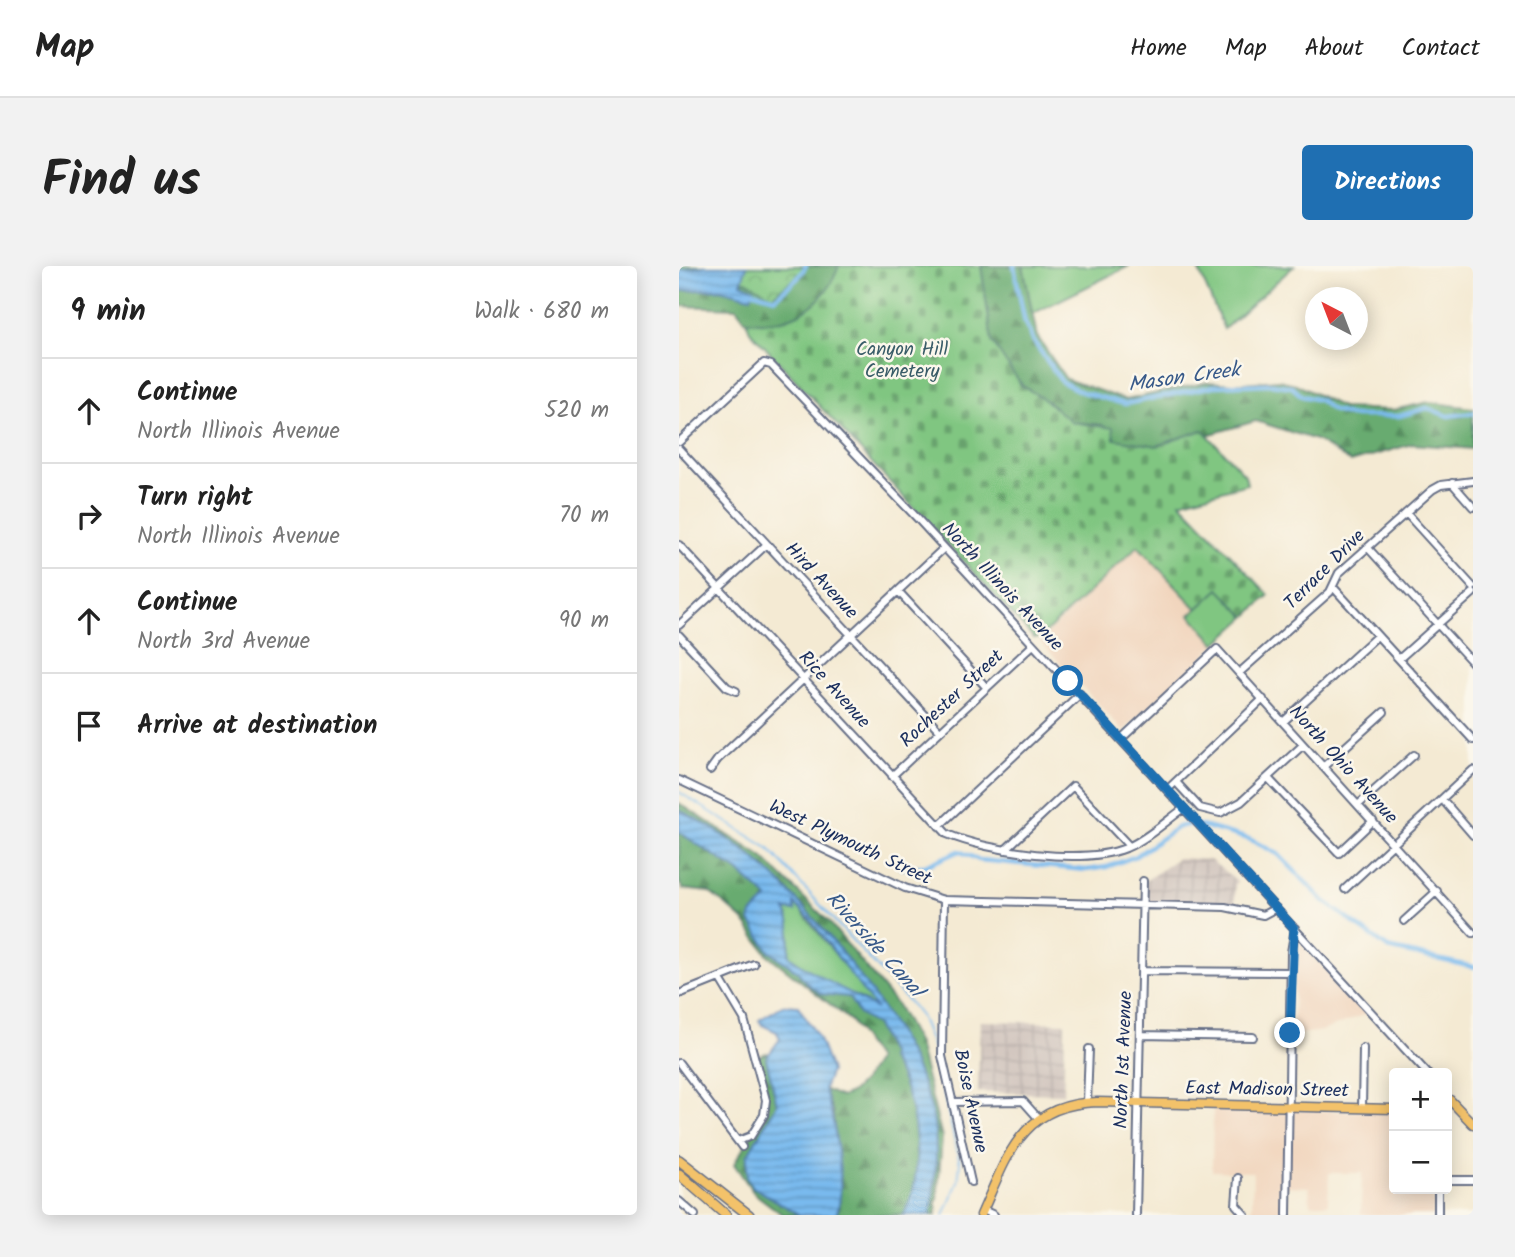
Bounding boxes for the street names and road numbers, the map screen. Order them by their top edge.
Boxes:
street label: North Illinois Avenue [934,516,1070,659]
street label: Terrace Drive [1277,522,1373,618]
street label: Hird Avenue [777,535,865,627]
street label: Rochester Street [893,642,1011,755]
street label: Rice Avenue [791,644,878,736]
street label: North Ohio Avenue [1281,699,1405,832]
street label: West Plymouth Street [764,792,937,894]
street label: North 1st Avenue [1107,990,1141,1129]
street label: Boise Avenue [944,1046,996,1156]
street label: East Madison Street [1185,1074,1350,1106]

